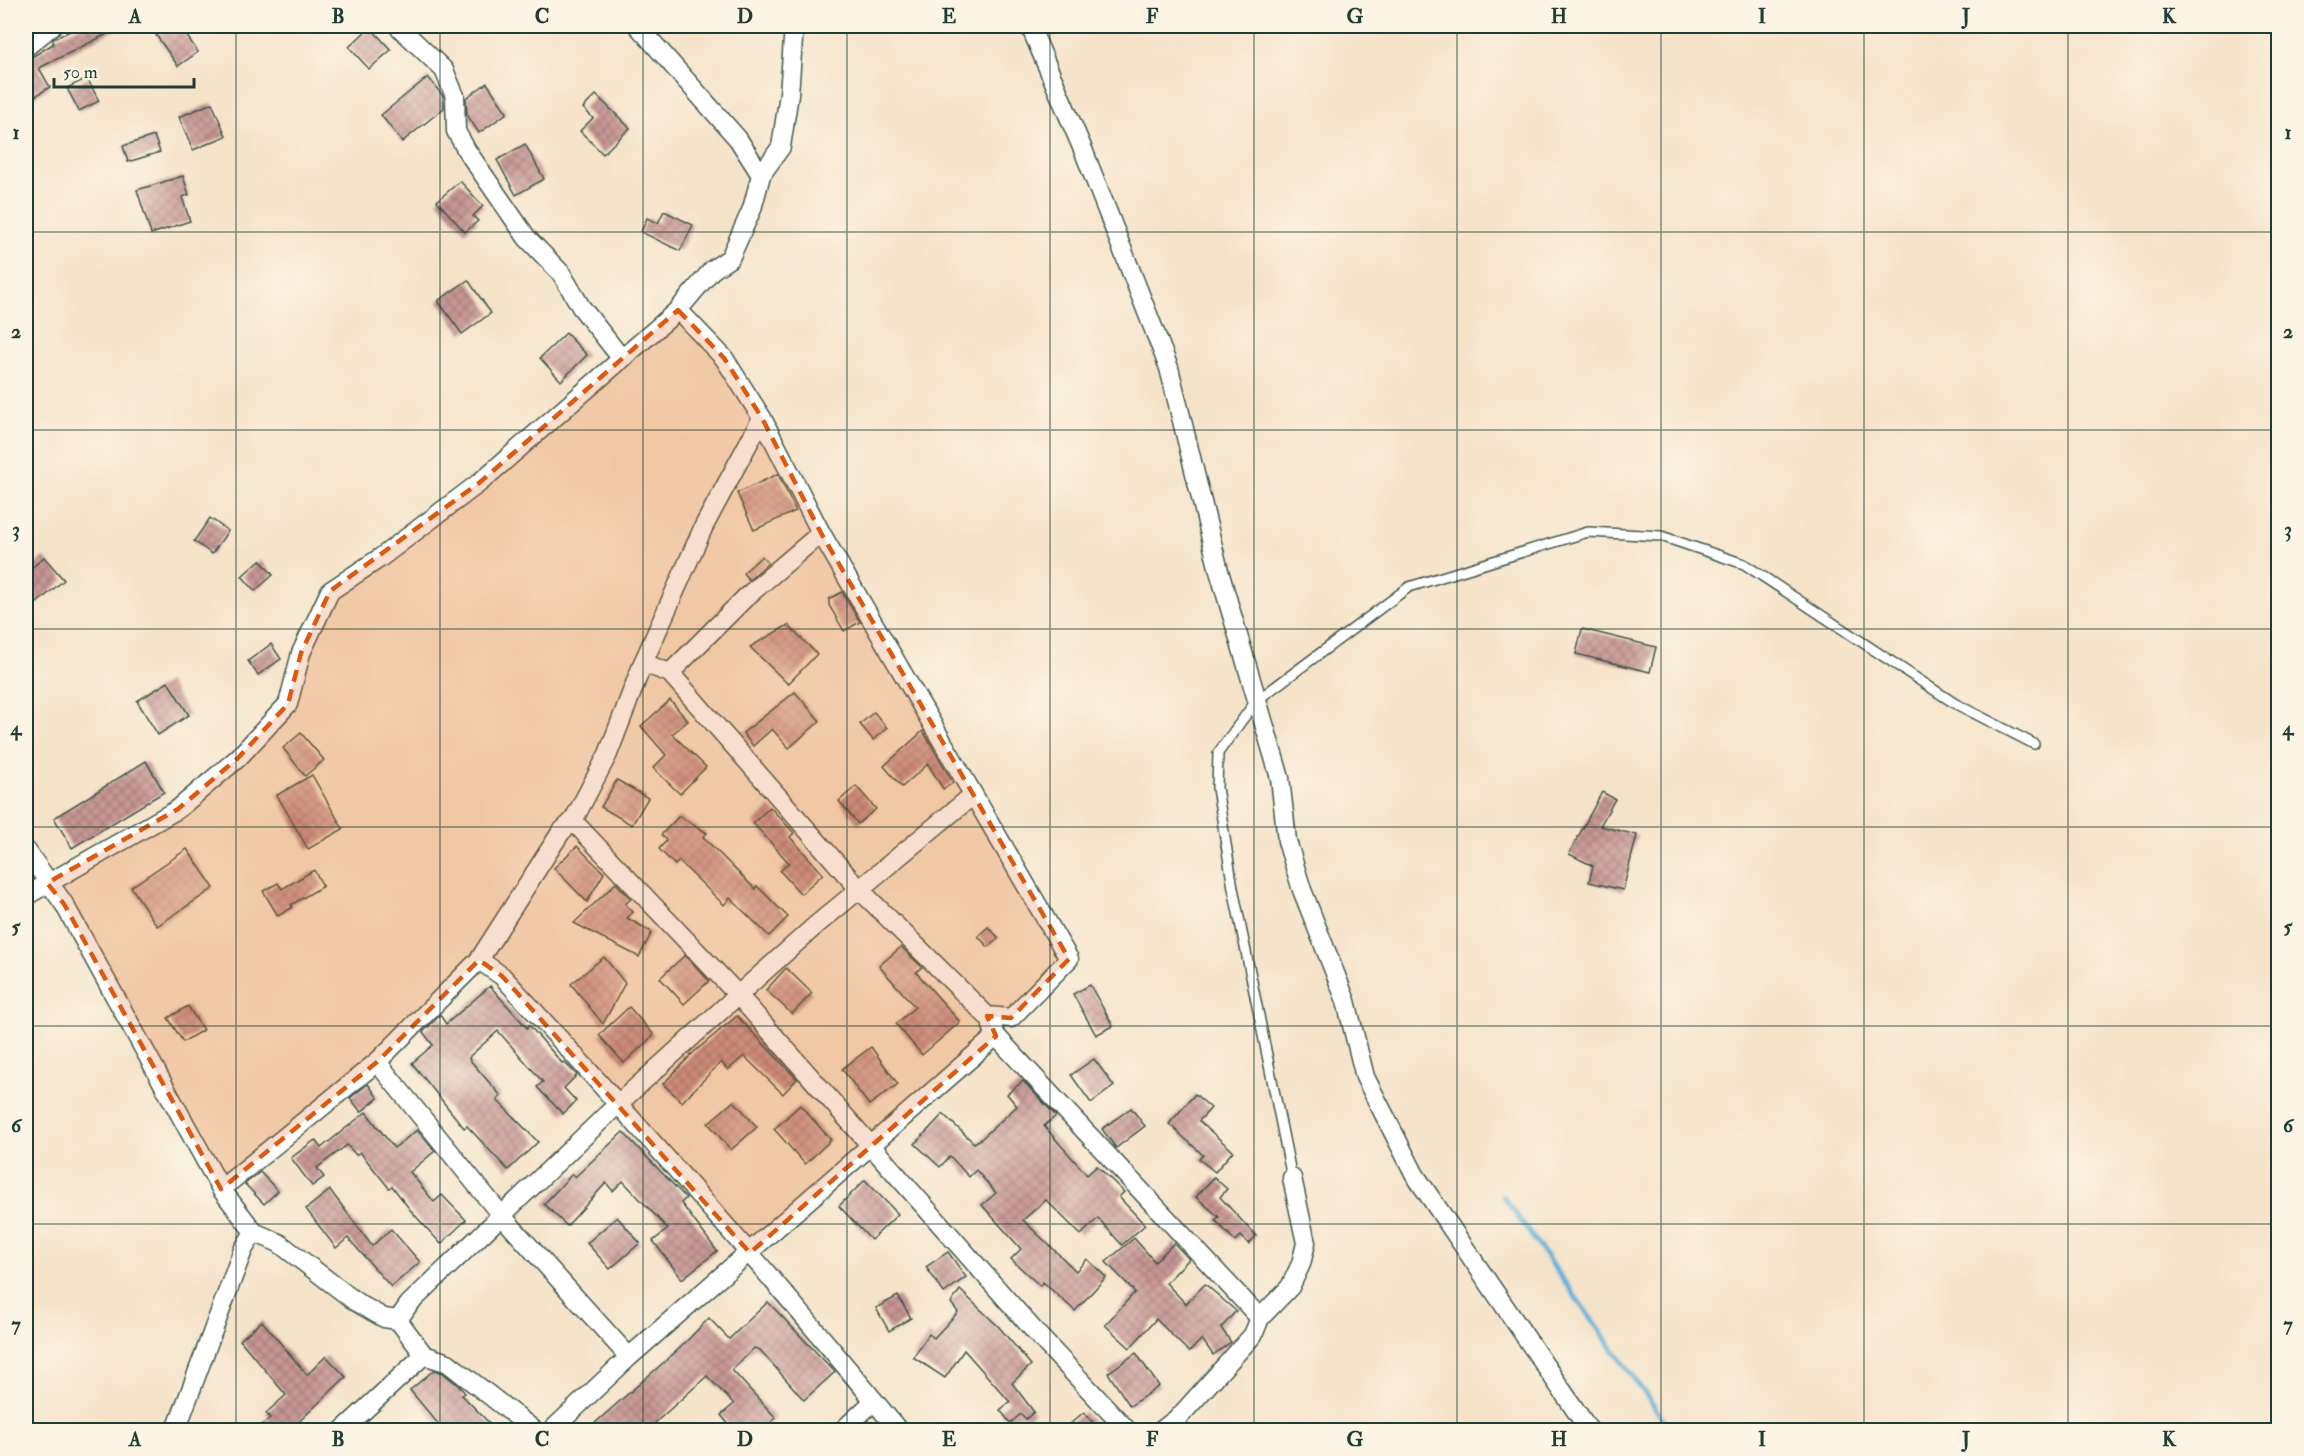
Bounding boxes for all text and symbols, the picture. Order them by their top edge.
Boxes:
text: A [128,4,142,29]
text: B [331,4,345,29]
text: C [535,4,549,29]
text: D [737,4,753,29]
text: E [942,4,957,29]
text: F [1146,4,1159,29]
text: G [1347,4,1364,29]
text: H [1551,4,1567,29]
text: I [1758,4,1766,29]
text: J [1961,4,1970,29]
text: K [2162,4,2177,29]
scale bar [54,51,194,89]
text: 50 m [63,61,98,84]
text: 1 [12,120,20,145]
text: 1 [2284,120,2292,145]
text: 2 [11,319,21,344]
text: 2 [2283,319,2293,344]
text: 3 [12,517,20,542]
text: 3 [2284,517,2292,542]
text: 4 [10,716,23,741]
text: 4 [2282,716,2295,741]
text: 5 [12,914,22,939]
text: 5 [2284,914,2294,939]
text: 6 [11,1113,23,1138]
text: 6 [2283,1113,2295,1138]
text: 7 [11,1312,21,1337]
text: 7 [2283,1312,2293,1337]
text: A [128,1427,142,1452]
text: B [331,1427,345,1452]
text: C [535,1427,549,1452]
text: D [737,1427,753,1452]
text: E [942,1427,957,1452]
text: F [1146,1427,1159,1452]
text: G [1347,1427,1364,1452]
text: H [1551,1427,1567,1452]
text: I [1758,1427,1766,1452]
text: J [1961,1427,1970,1452]
text: K [2162,1427,2177,1452]

